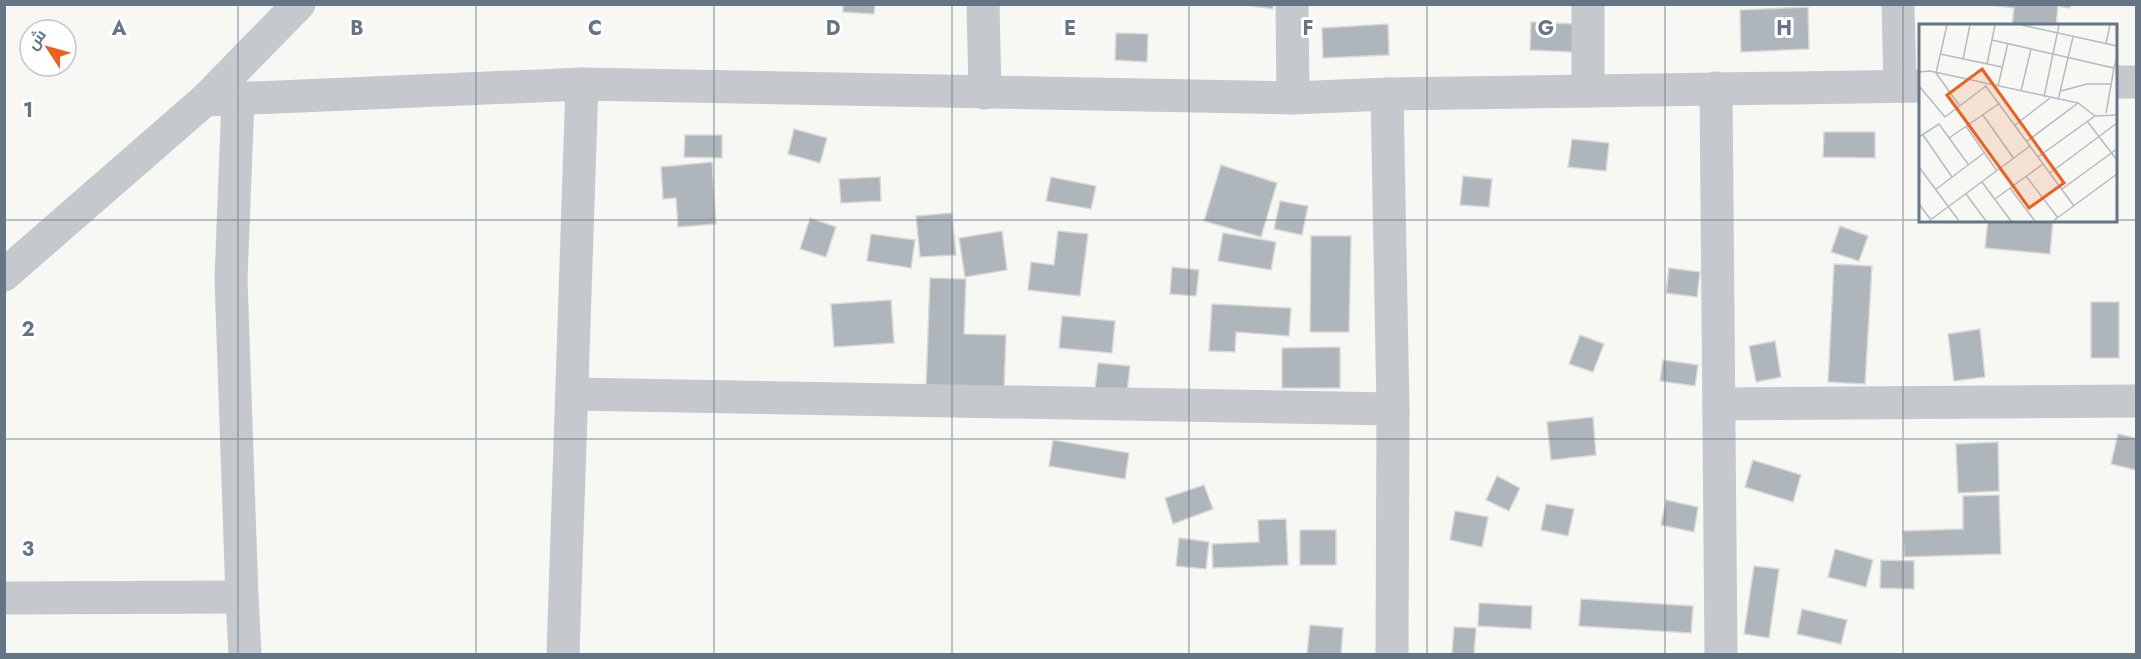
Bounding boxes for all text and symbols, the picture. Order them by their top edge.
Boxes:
text: A [111,14,127,43]
text: B [350,14,364,43]
text: C [588,14,602,43]
text: D [826,14,840,43]
text: E [1064,14,1076,43]
text: F [1302,14,1314,43]
text: G [1538,14,1554,43]
text: H [1776,14,1792,43]
north arrow [18,18,78,78]
text: ش [21,24,52,55]
inset map [1919,24,2117,222]
text: 1 [23,96,33,125]
text: 2 [21,315,35,344]
text: 3 [22,535,34,564]

